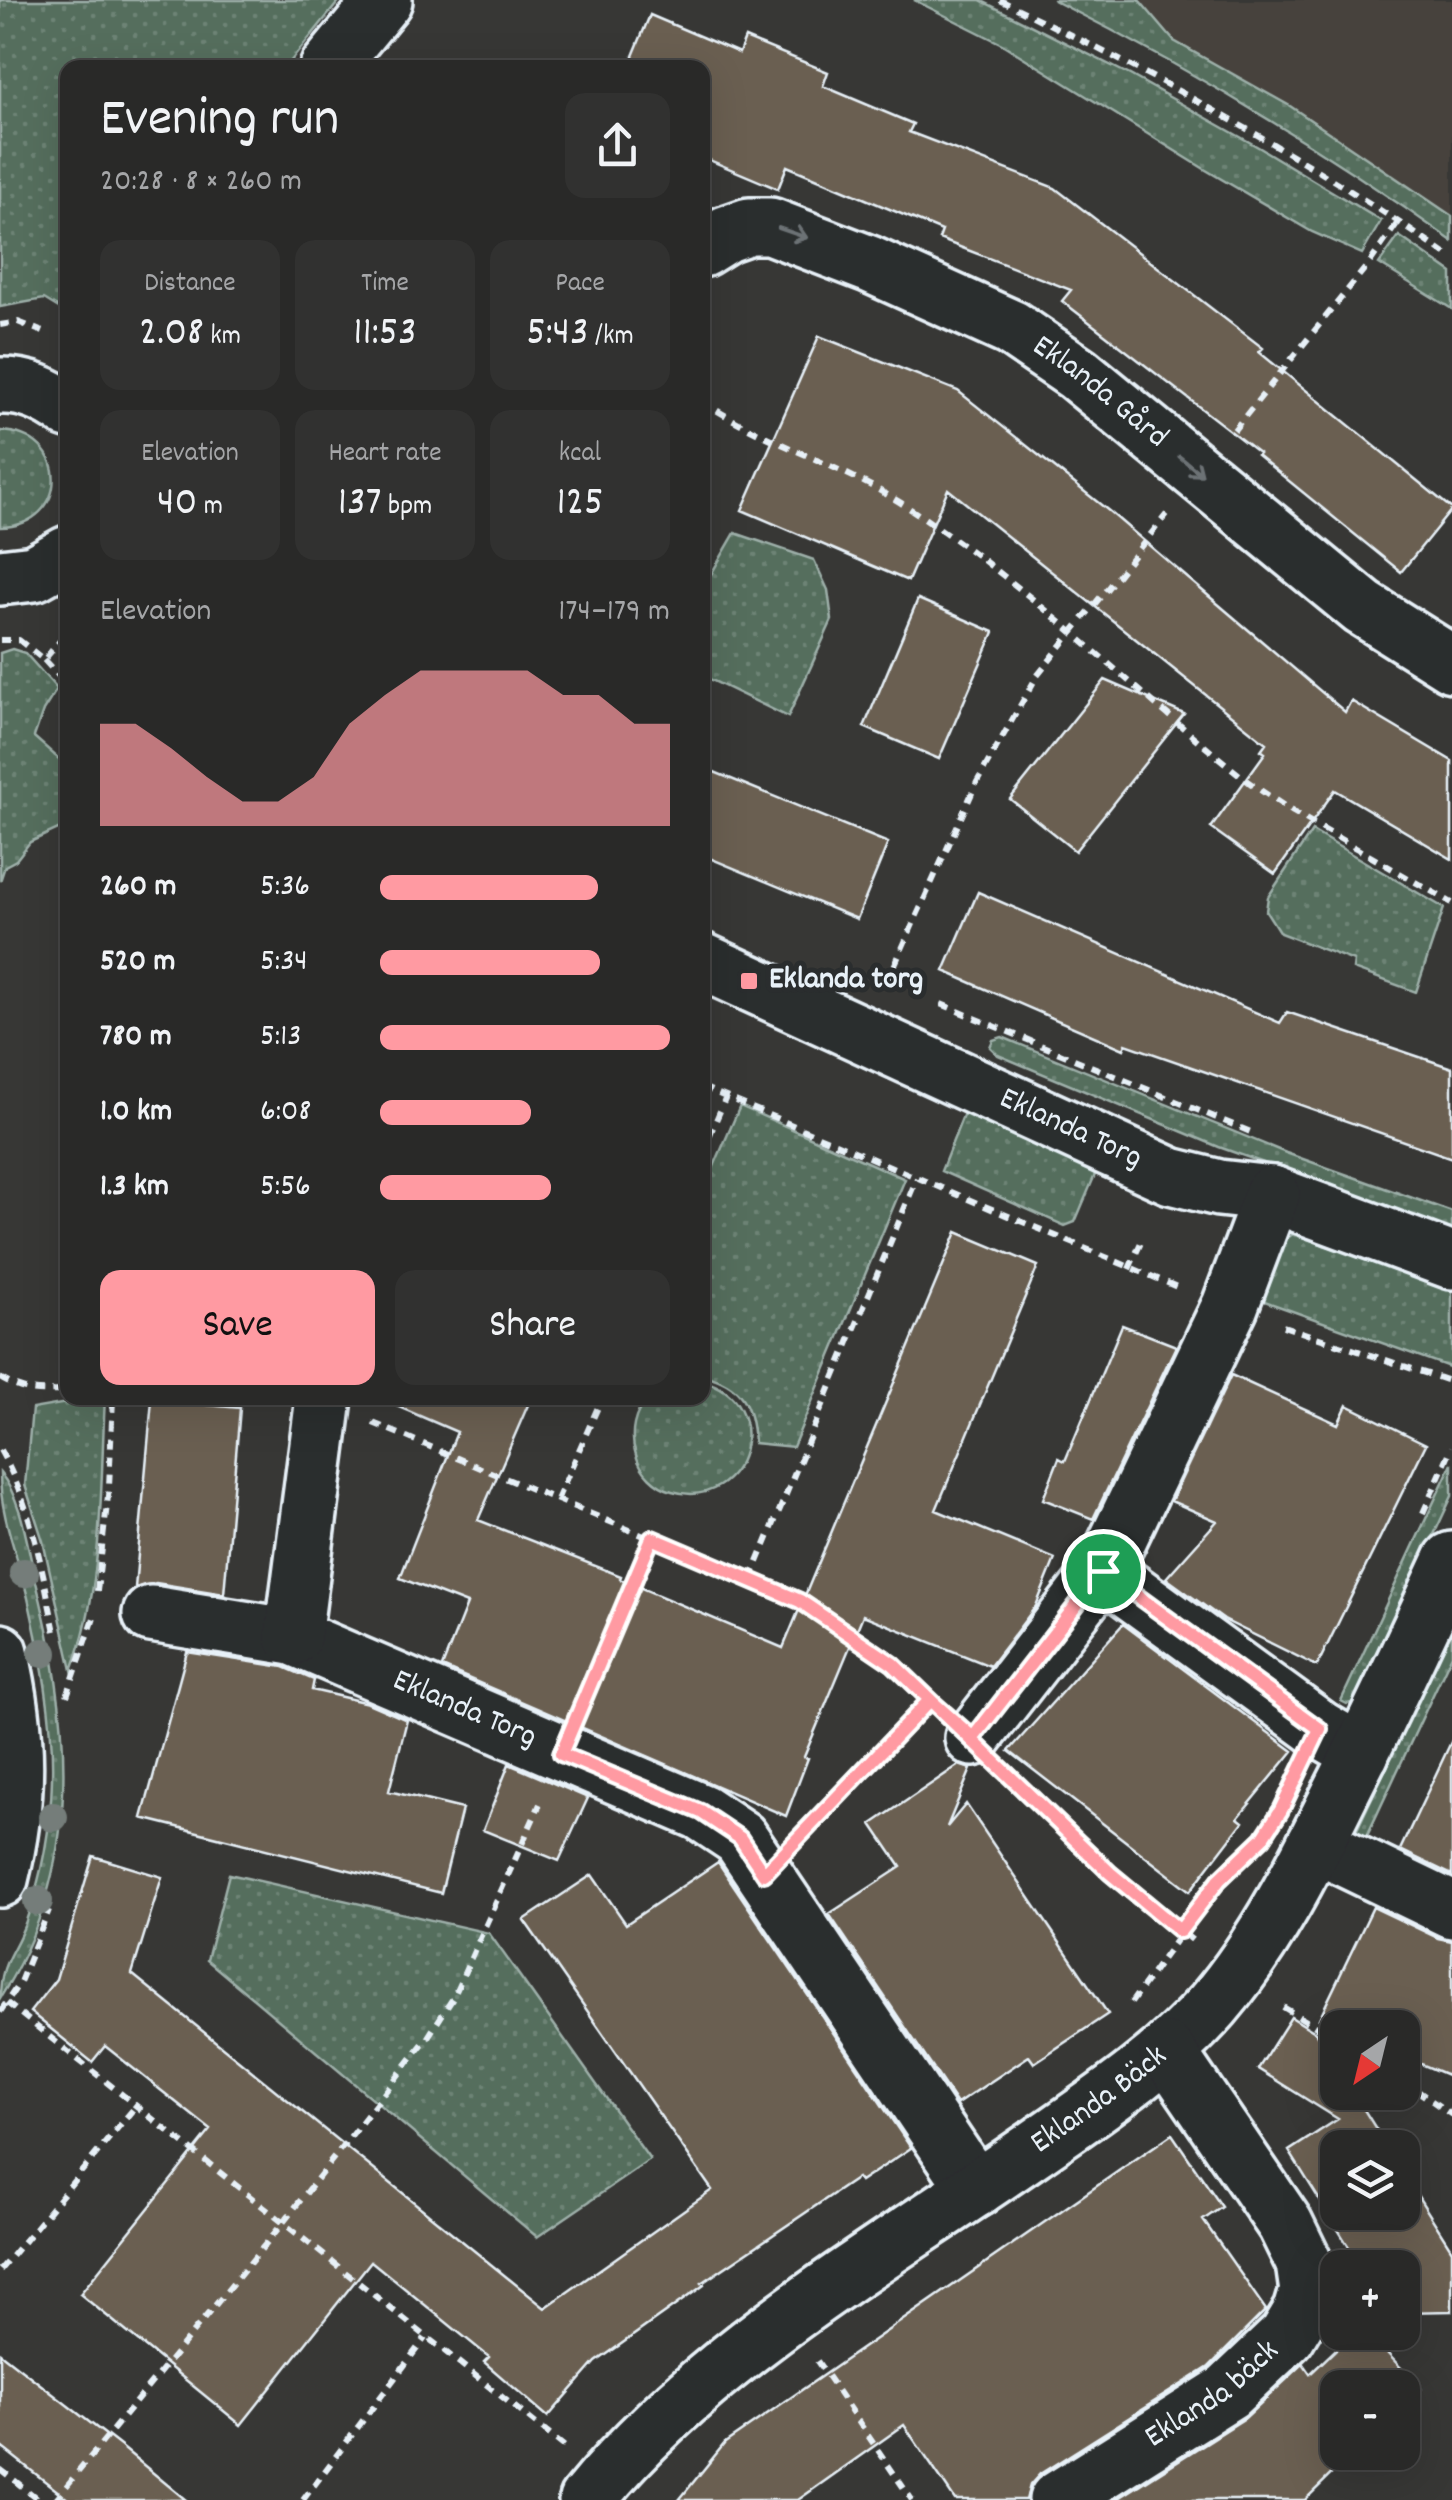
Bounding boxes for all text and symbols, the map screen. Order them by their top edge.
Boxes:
text: Evening run [100,83,339,162]
button: share [565,93,670,198]
text: 20:28 · 8 × 260 m [100,160,302,206]
one-way arrow [777,226,809,244]
text: Distance [144,265,236,305]
text: Time [361,265,409,305]
text: Pace [555,265,605,305]
text: 2.08 [139,305,204,365]
text: 11:53 [353,305,417,365]
text: 5:43 [526,305,589,365]
text: km [204,318,241,358]
text: /km [589,318,634,358]
street label: Eklanda Gård [1022,325,1177,461]
text: Elevation [141,435,239,475]
text: Heart rate [328,435,442,475]
text: kcal [559,435,601,475]
one-way arrow [1178,455,1204,477]
text: 40 [157,475,197,535]
text: 137 [338,475,382,535]
text: 125 [557,475,604,535]
text: m [197,488,223,528]
text: bpm [382,488,432,528]
text: Elevation [100,590,211,636]
text: 174–179 m [558,590,670,636]
text: 260 m [100,865,176,911]
text: 5:36 [260,865,310,911]
text: 520 m [100,940,176,986]
text: 5:34 [260,940,308,986]
place label: Eklanda torg [769,958,923,1004]
marker: Eklanda torg [738,970,760,992]
text: 780 m [100,1015,172,1061]
text: 5:13 [260,1015,301,1061]
street label: Eklanda Torg [991,1077,1149,1182]
text: 1.0 km [100,1090,172,1136]
text: 6:08 [260,1090,311,1136]
text: 1.3 km [100,1165,169,1211]
text: 5:56 [260,1165,311,1211]
button: Save [100,1270,375,1385]
button: Share [395,1270,670,1385]
pin [1061,1529,1146,1614]
icon: arrive [1076,1544,1131,1599]
street label: Eklanda Torg [385,1659,543,1762]
north arrow [1320,2010,1420,2110]
map controls [1320,2010,1420,2470]
street label: Eklanda Bäck [1022,2036,1179,2167]
button: layers [1320,2130,1420,2230]
button: + [1320,2250,1420,2350]
street label: Eklanda bäck [1137,2331,1291,2461]
button: − [1320,2370,1420,2470]

